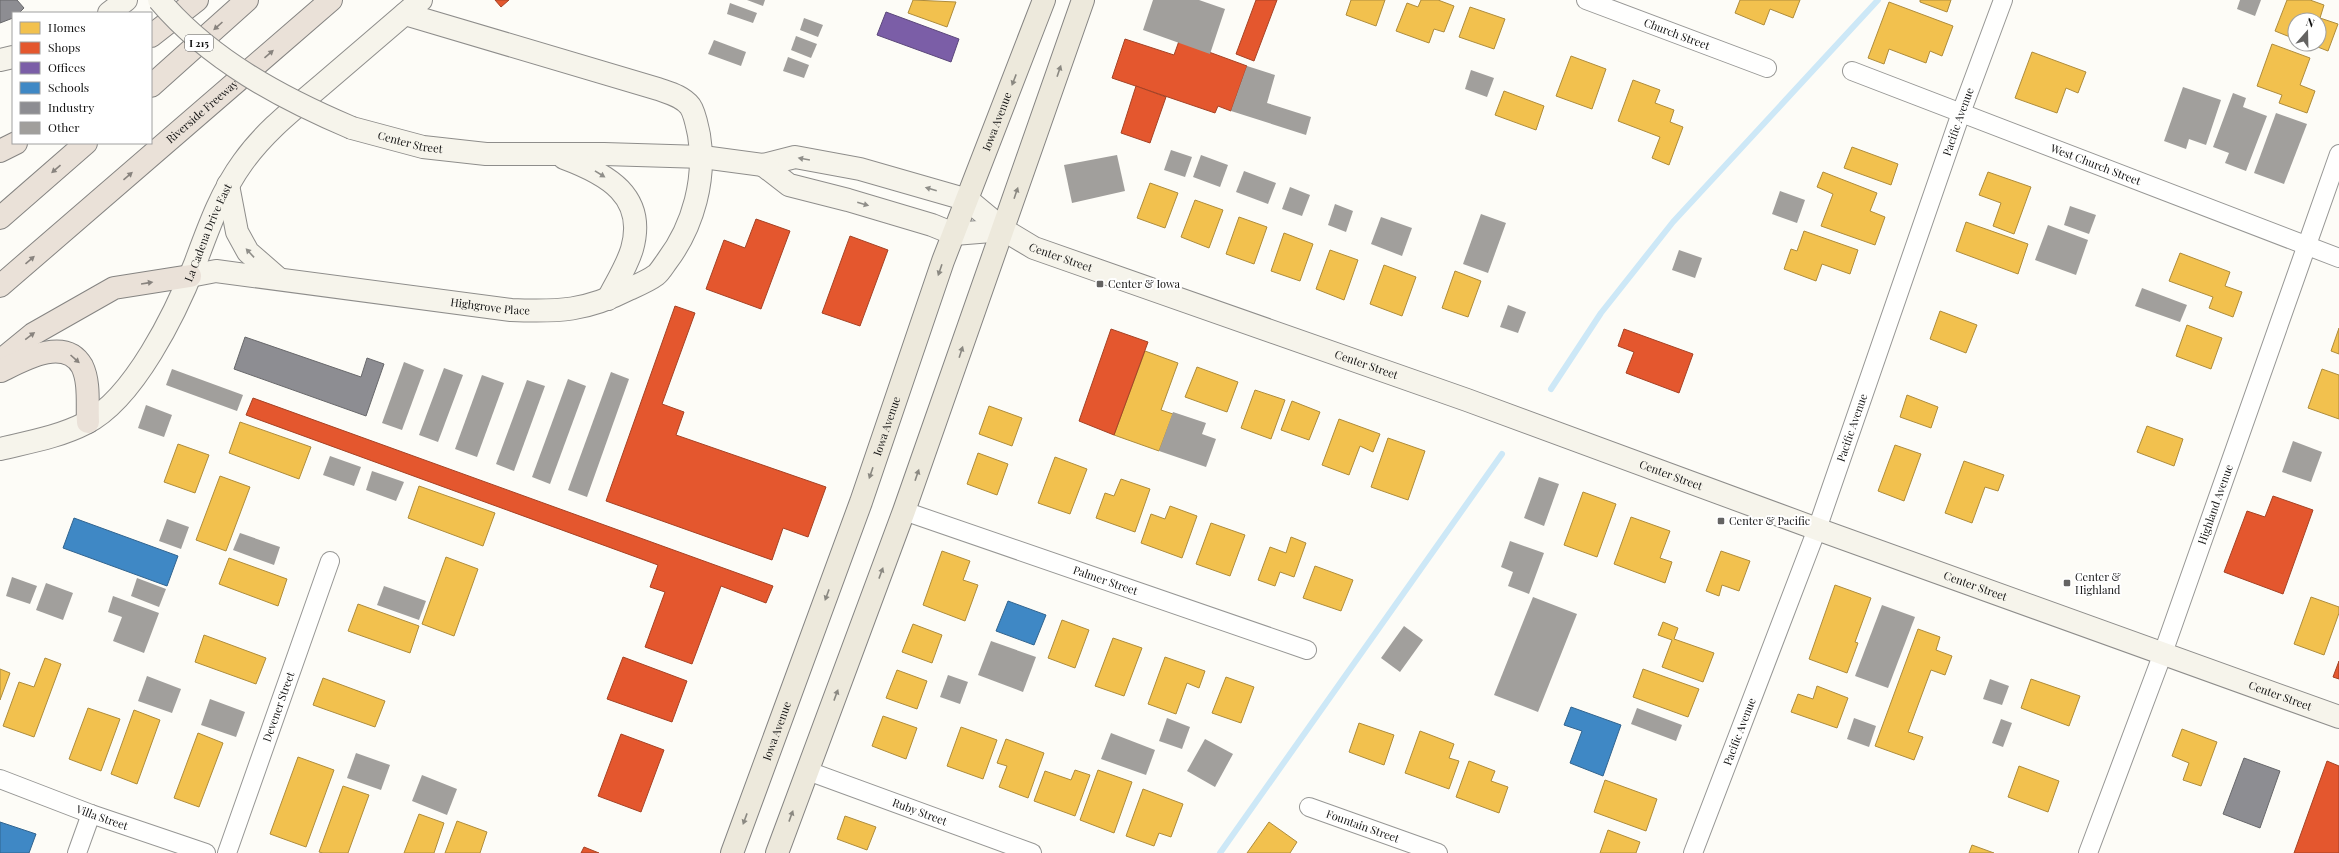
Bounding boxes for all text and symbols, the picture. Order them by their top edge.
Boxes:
legend [12,12,152,144]
north arrow [2287,12,2327,52]
street label: Church Street [1642,14,1712,53]
text: N [2304,14,2317,31]
text: Homes [48,19,86,35]
one-way arrow [213,21,223,31]
road number: I 215 [185,35,213,51]
text: Shops [48,39,80,55]
one-way arrow [264,50,274,59]
text: Offices [48,59,85,75]
one-way arrow [1056,64,1062,76]
one-way arrow [1010,75,1016,87]
street label: Riverside Freeway [163,76,241,146]
text: Schools [48,79,89,95]
street label: Pacific Avenue [1939,85,1977,158]
street label: Iowa Avenue [978,89,1015,153]
text: Industry [48,99,94,115]
text: Other [48,119,80,135]
street label: Center Street [376,127,443,156]
street label: West Church Street [2048,140,2143,188]
one-way arrow [798,156,810,162]
one-way arrow [51,164,62,173]
one-way arrow [123,171,133,180]
one-way arrow [594,171,606,178]
street label: La Cadena Drive East [181,181,235,284]
one-way arrow [924,186,937,192]
one-way arrow [1014,187,1020,199]
one-way arrow [858,201,870,207]
street label: Center Street [1026,239,1095,275]
one-way arrow [246,248,255,258]
one-way arrow [24,256,35,265]
one-way arrow [937,265,943,277]
place label: Center & Iowa [1108,276,1180,291]
marker: Center & Iowa [1095,279,1105,289]
one-way arrow [141,280,153,286]
street label: Highgrove Place [450,294,530,318]
one-way arrow [25,332,36,341]
one-way arrow [958,346,964,358]
street label: Center Street [1333,346,1400,382]
one-way arrow [69,354,80,363]
street label: Pacific Avenue [1833,391,1870,464]
street label: Iowa Avenue [869,394,904,458]
street label: Center Street [1637,456,1705,493]
street label: Highland Avenue [2194,462,2236,547]
one-way arrow [868,467,874,479]
one-way arrow [915,468,921,480]
place label: Center & Pacific [1729,513,1810,528]
marker: Center & Pacific [1716,516,1726,526]
street label: Palmer Street [1071,562,1140,598]
one-way arrow [879,566,885,578]
street label: Center Street [1942,567,2009,604]
place label: Center & Highland [2075,569,2121,597]
marker: Center & Highland [2062,578,2072,588]
one-way arrow [824,589,830,601]
street label: Devener Street [259,669,297,744]
street label: Center Street [2247,677,2314,714]
one-way arrow [834,688,840,700]
street label: Pacific Avenue [1719,695,1759,767]
street label: Iowa Avenue [759,699,794,762]
street label: Ruby Street [890,795,949,828]
street label: Villa Street [73,801,130,833]
street label: Fountain Street [1324,806,1402,846]
one-way arrow [788,810,794,822]
one-way arrow [741,814,747,826]

